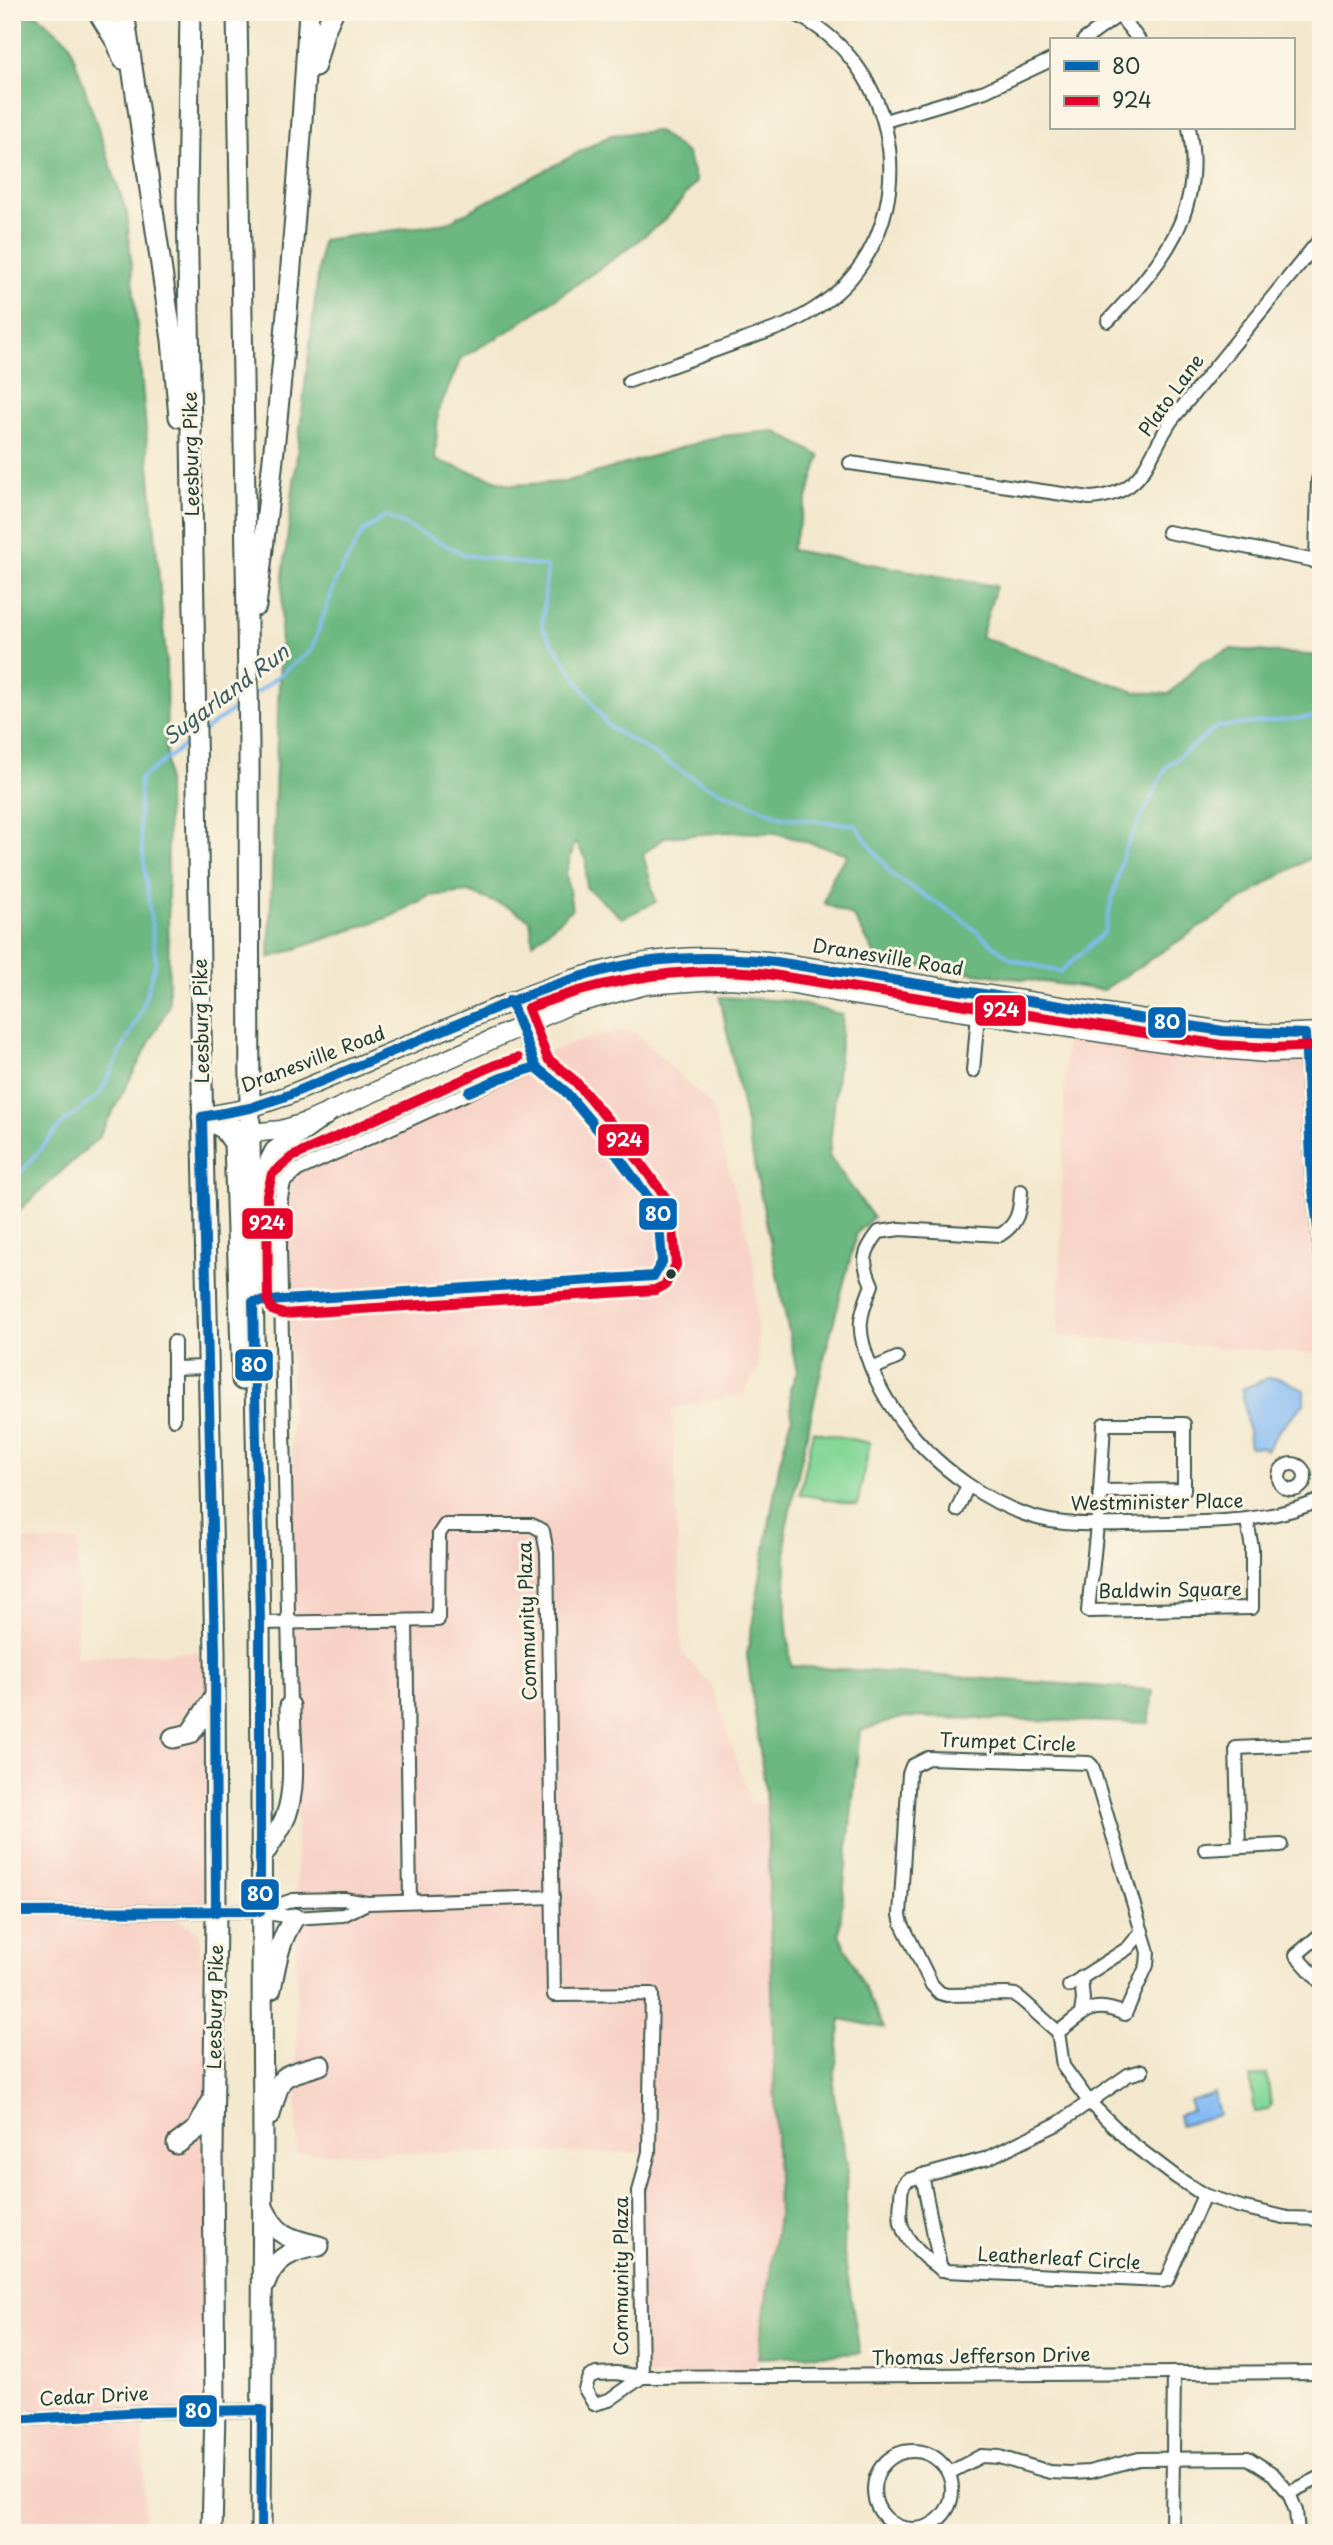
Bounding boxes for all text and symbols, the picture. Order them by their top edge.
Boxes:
legend [1050,38,1294,130]
text: 80 [1112,49,1140,81]
text: 924 [1112,83,1152,115]
street label: Plato Lane [1131,347,1210,442]
street label: Leesburg Pike [175,391,205,517]
water label: Sugarland Run [155,634,296,752]
street label: Dranesville Road [811,930,966,982]
street label: Leesburg Pike [185,958,215,1084]
line badge: 924 [974,994,1027,1027]
text: 924 [983,995,1019,1023]
line badge: 80 [1147,1006,1187,1039]
text: 80 [1154,1007,1180,1035]
street label: Dranesville Road [237,1018,389,1098]
line badge: 924 [597,1123,650,1157]
text: 924 [606,1125,642,1153]
line badge: 80 [638,1197,678,1231]
text: 80 [645,1199,671,1227]
line badge: 924 [241,1207,294,1240]
text: 924 [249,1208,285,1236]
unlabelled marker [664,1267,678,1281]
line badge: 80 [234,1348,274,1382]
text: 80 [241,1350,267,1378]
street label: Westminister Place [1070,1485,1244,1517]
street label: Community Plaza [509,1541,543,1701]
street label: Baldwin Square [1098,1574,1242,1604]
street label: Trumpet Circle [939,1725,1077,1757]
line badge: 80 [240,1878,280,1911]
text: 80 [247,1879,273,1907]
street label: Leesburg Pike [199,1944,229,2070]
street label: Community Plaza [606,2196,634,2356]
street label: Leatherleaf Circle [977,2239,1141,2275]
street label: Thomas Jefferson Drive [871,2339,1091,2371]
street label: Cedar Drive [39,2378,149,2412]
line badge: 80 [178,2394,218,2428]
text: 80 [185,2396,211,2424]

